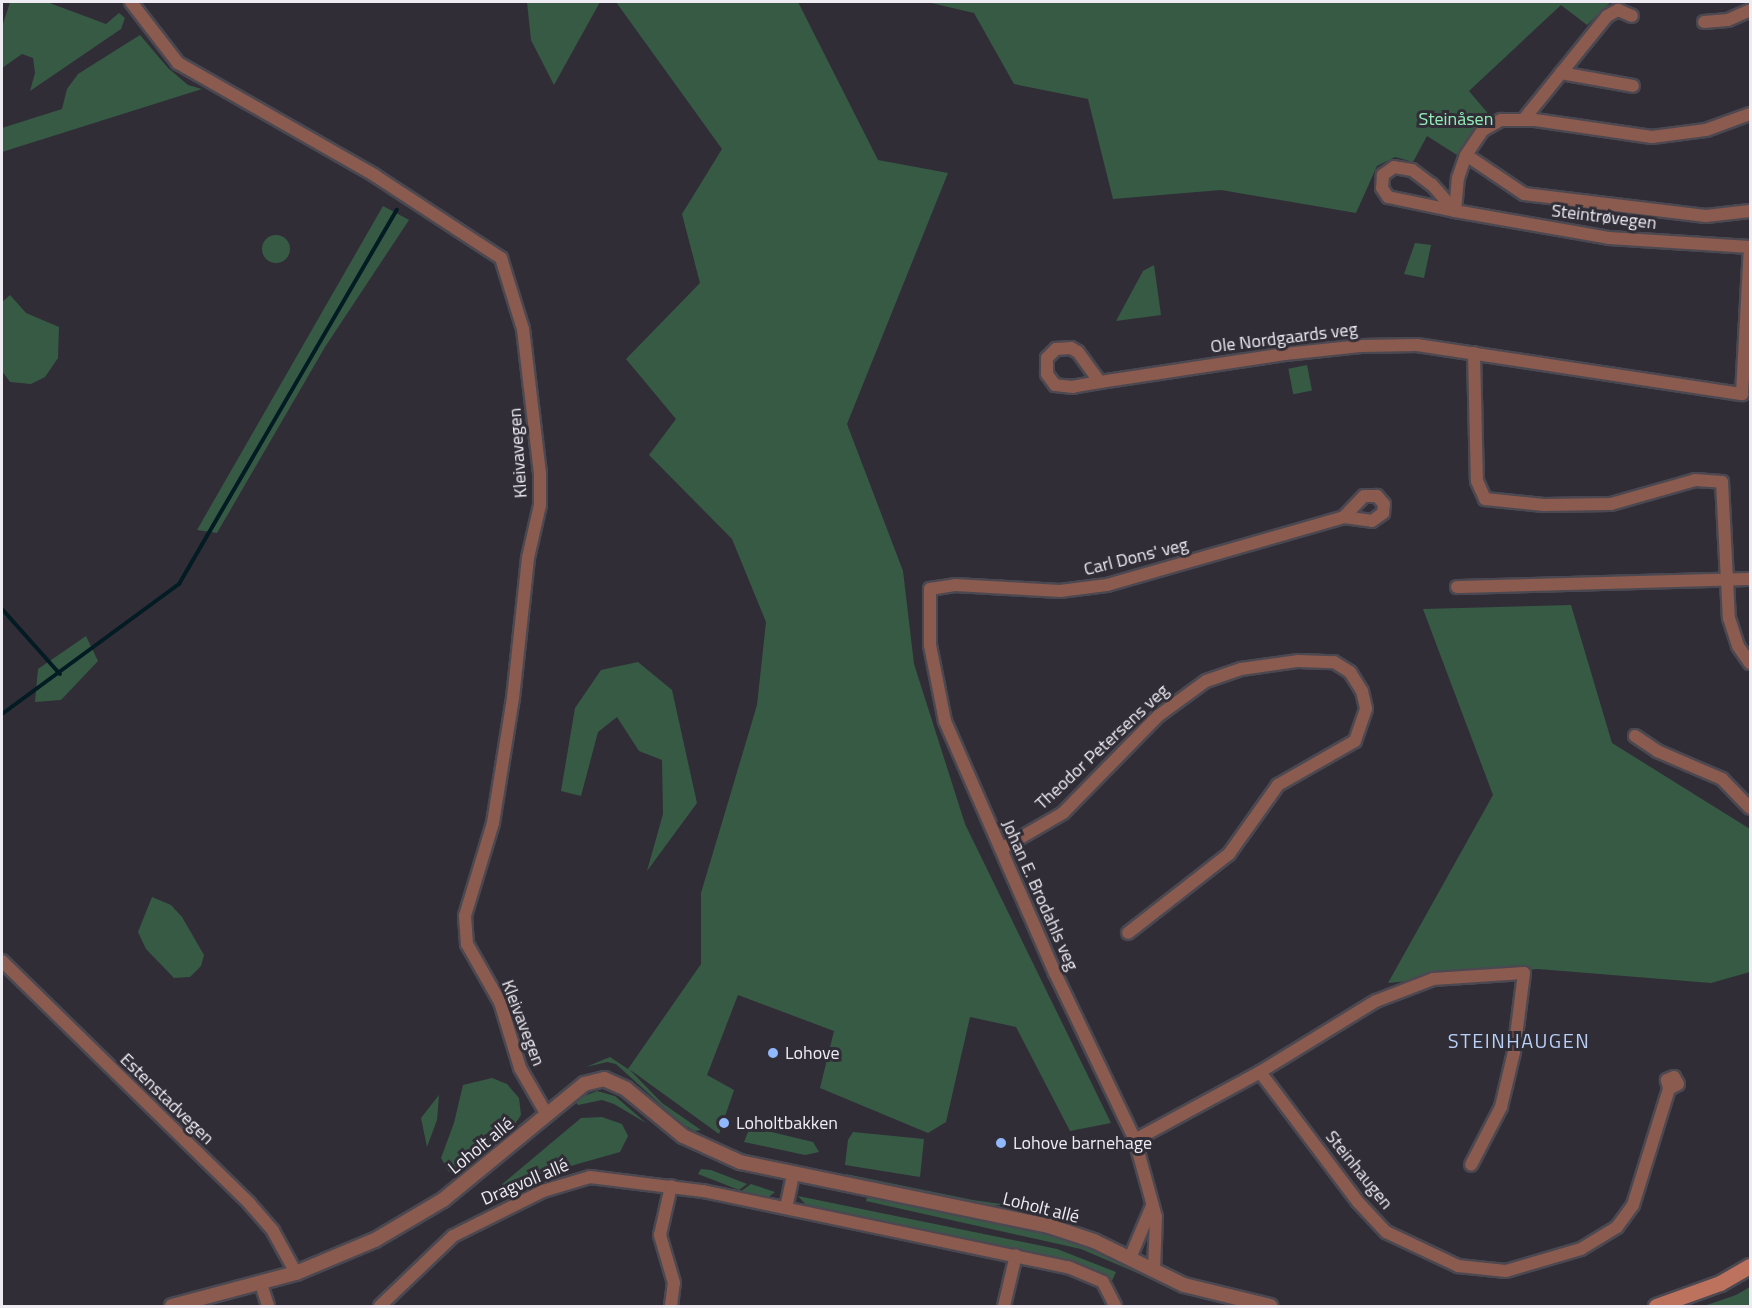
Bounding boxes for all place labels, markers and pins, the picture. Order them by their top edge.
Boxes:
place label: Lohove [785,1042,840,1064]
marker: Lohove [766,1046,780,1060]
place label: Loholtbakken [736,1112,838,1134]
marker: Loholtbakken [717,1116,731,1130]
place label: Lohove barnehage [1013,1132,1152,1154]
marker: Lohove barnehage [994,1136,1008,1150]

